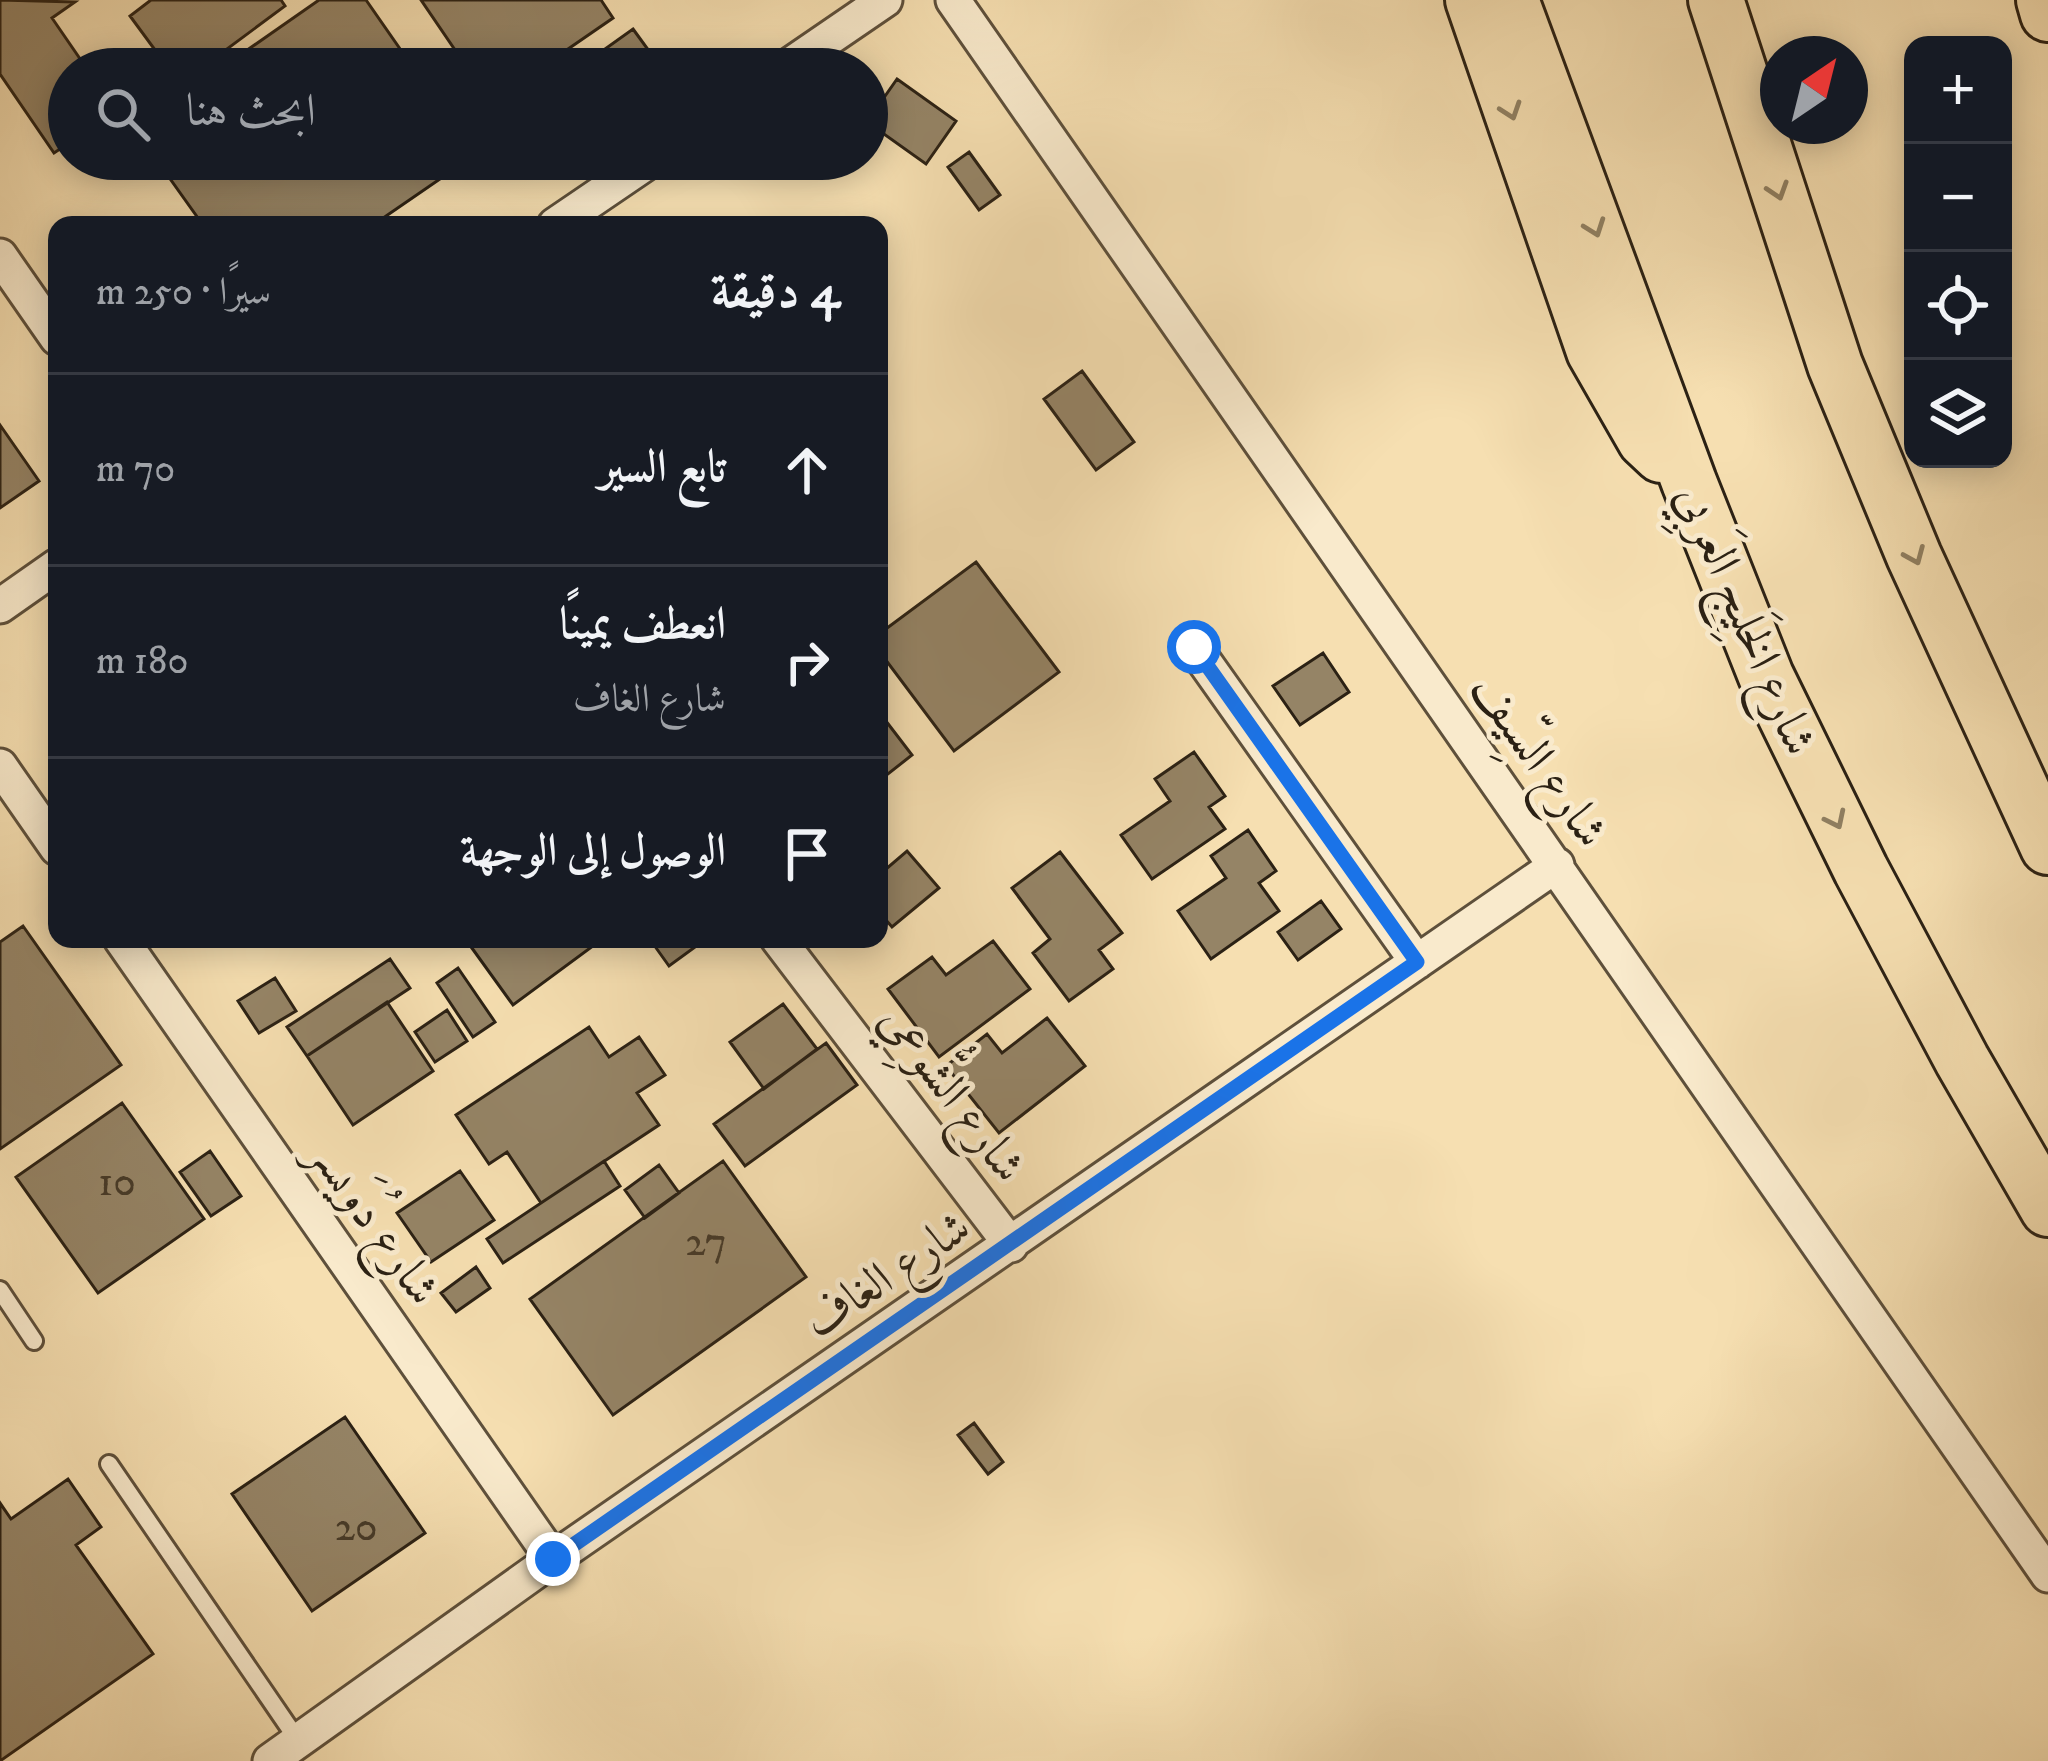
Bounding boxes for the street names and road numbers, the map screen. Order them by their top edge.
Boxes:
street label: شارع الخَلِيج العَربِي [1651,473,1835,769]
street label: شارع السِّيف [1450,659,1624,864]
street label: شارع الشُّوعِي [859,982,1053,1200]
street label: شارع دُوَيسر [286,1117,462,1322]
street label: شارع الغاف [793,1198,986,1359]

